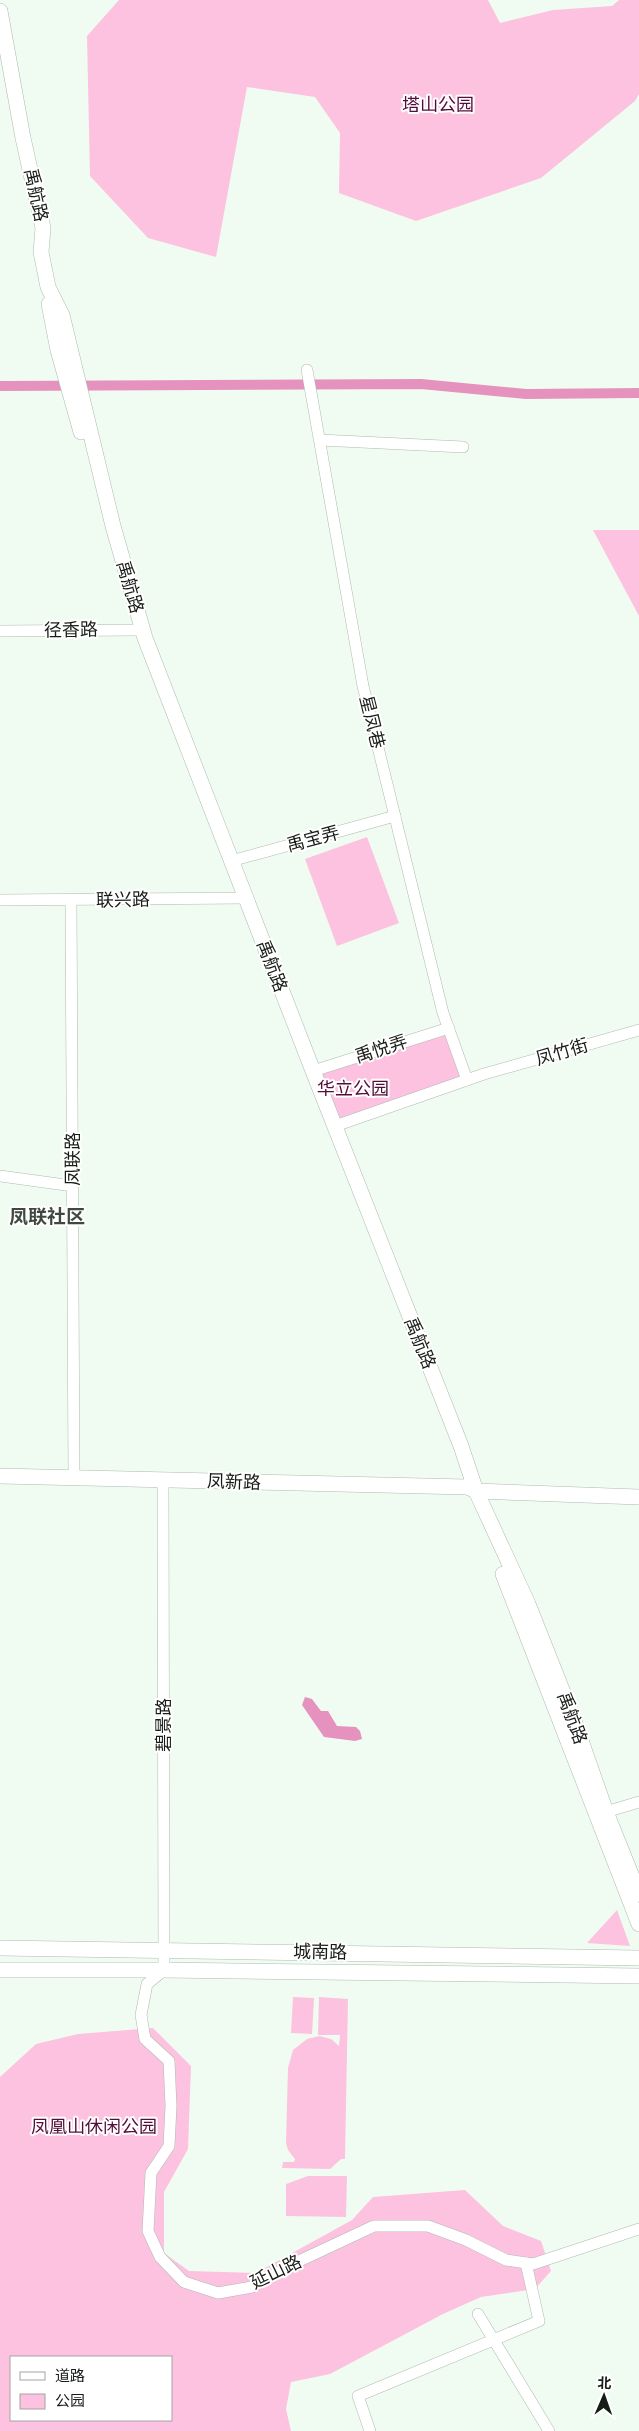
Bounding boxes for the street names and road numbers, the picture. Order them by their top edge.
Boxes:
street label: 禹航路 [21,166,52,223]
street label: 禹航路 [113,558,148,616]
street label: 径香路 [44,619,98,640]
street label: 星凤巷 [356,693,389,751]
street label: 禹宝弄 [284,821,342,856]
street label: 联兴路 [96,889,150,910]
street label: 禹航路 [253,937,292,995]
street label: 禹悦弄 [352,1030,410,1067]
street label: 凤竹街 [533,1034,591,1069]
street label: 凤联路 [62,1132,83,1186]
street label: 禹航路 [401,1314,440,1372]
street label: 凤新路 [207,1470,261,1493]
street label: 禹航路 [553,1689,592,1747]
street label: 碧景路 [153,1698,174,1752]
street label: 城南路 [293,1941,347,1962]
street label: 延山路 [247,2250,305,2293]

